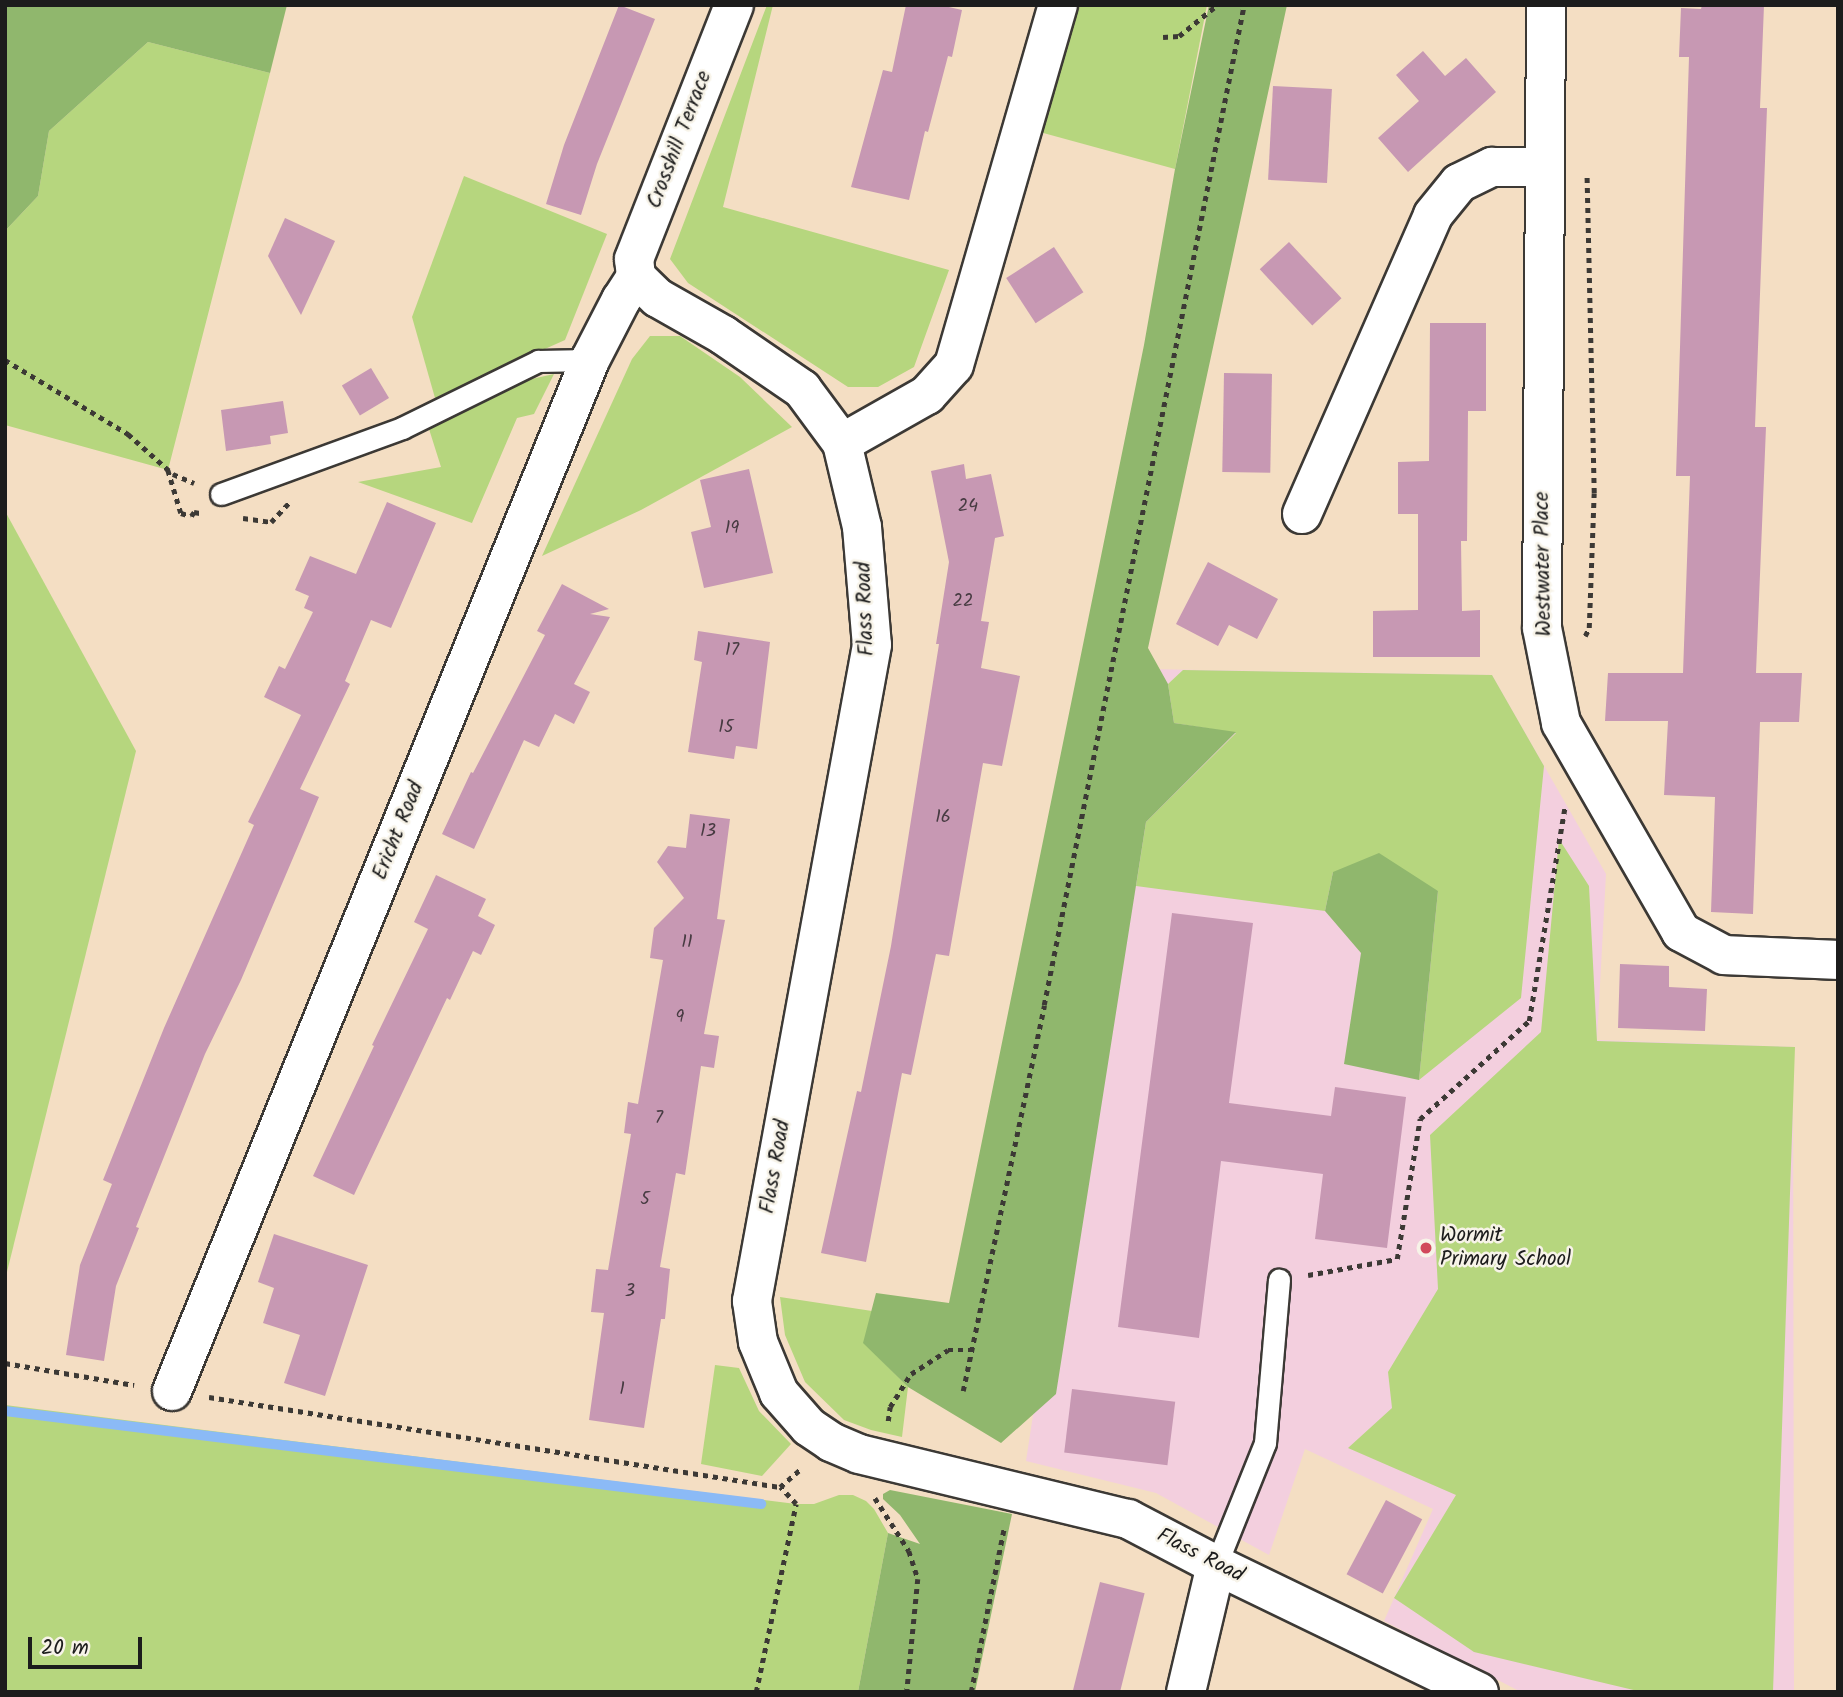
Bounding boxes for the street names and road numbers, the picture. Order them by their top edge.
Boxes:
street label: Crosshill Terrace [642,68,718,212]
street label: Westwater Place [1530,491,1558,637]
street label: Flass Road [852,561,880,657]
street label: Ericht Road [368,778,430,884]
street label: Flass Road [755,1118,797,1216]
street label: Flass Road [1152,1523,1248,1589]

